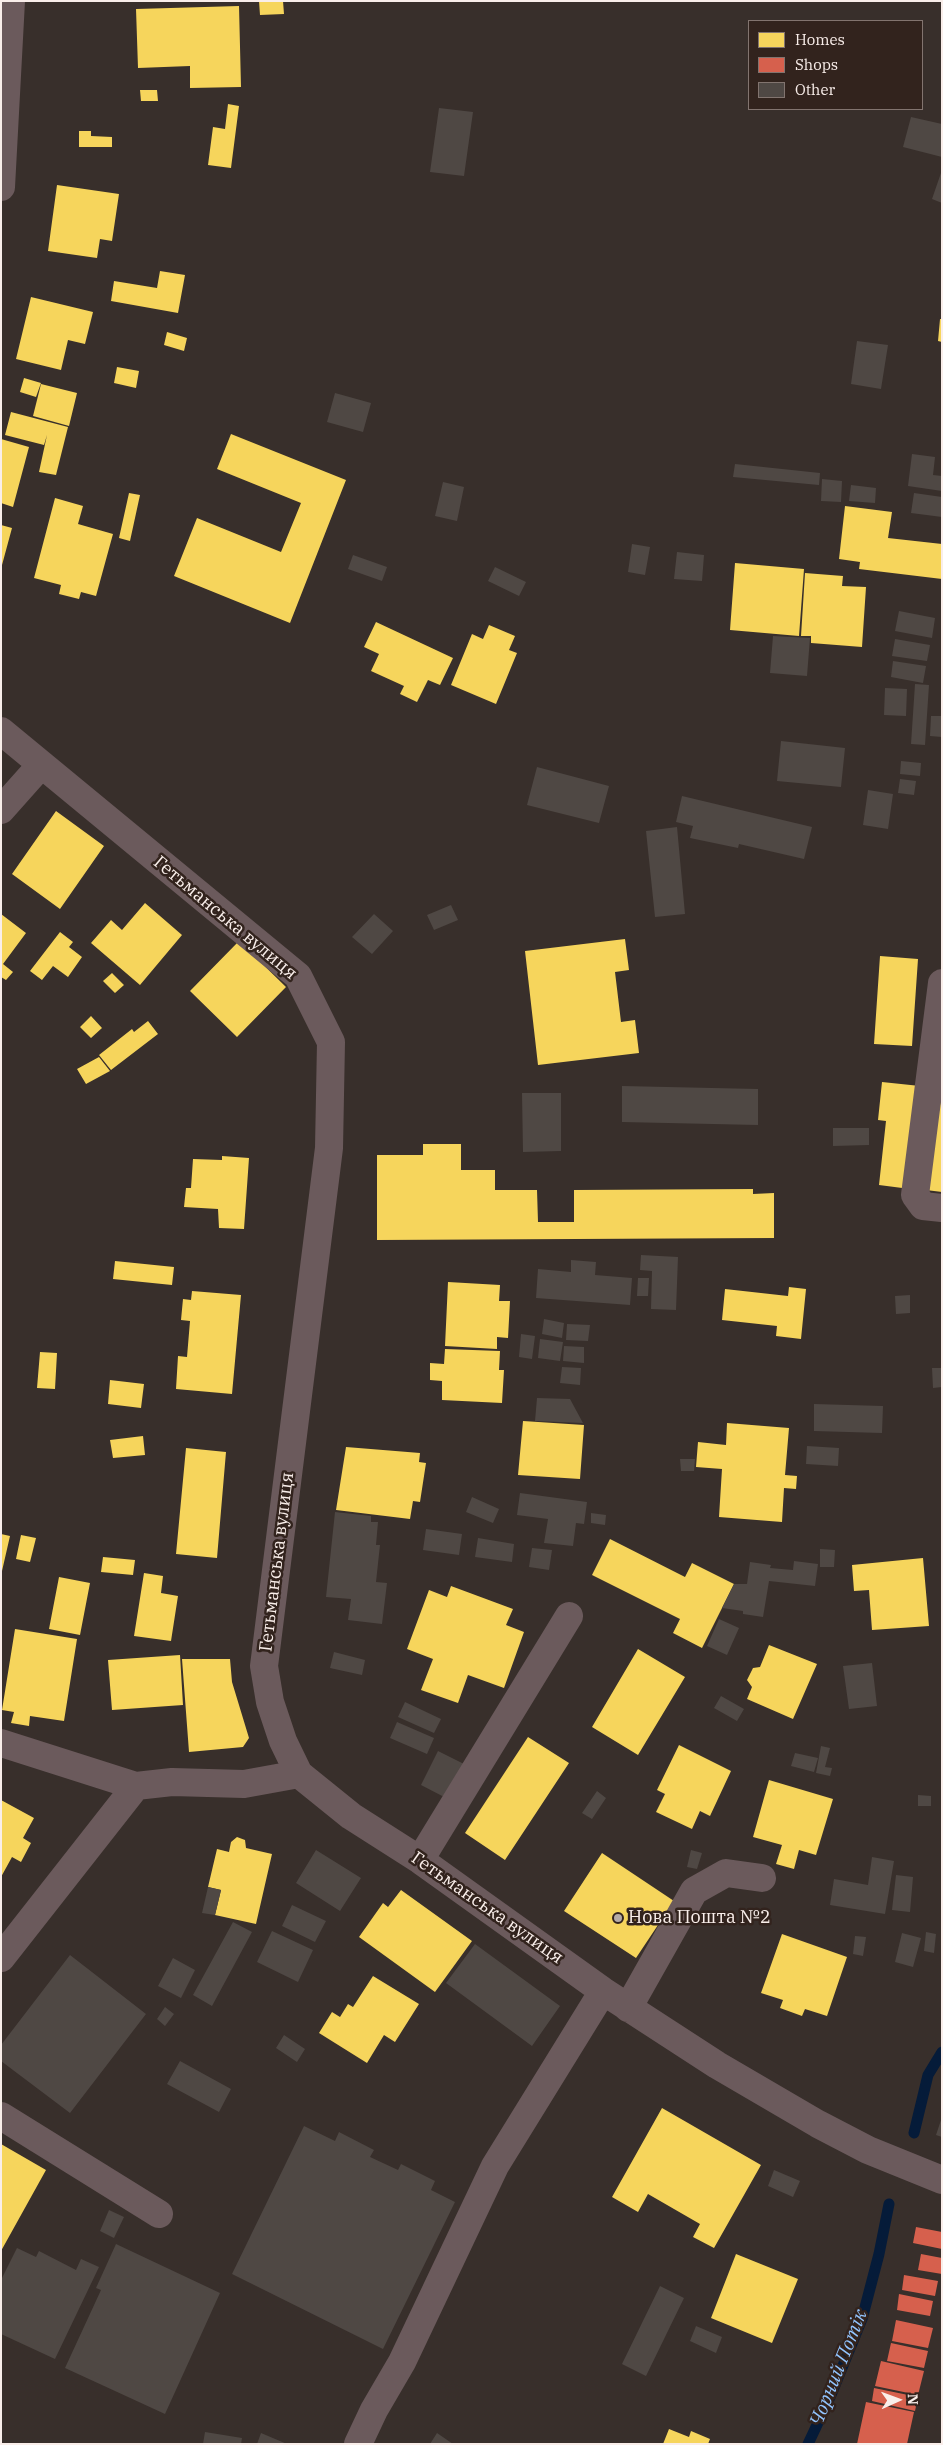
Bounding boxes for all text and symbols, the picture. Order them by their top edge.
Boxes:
legend [748,20,923,110]
text: Homes [795,30,845,49]
text: Shops [795,55,838,74]
text: Other [795,80,835,99]
street label: Гетьманська вулиця [149,852,301,984]
street label: Гетьманська вулиця [255,1471,299,1653]
street label: Гетьманська вулиця [407,1847,567,1969]
place label: Нова Пошта №2 [628,1907,771,1929]
marker: Нова Пошта №2 [612,1912,624,1924]
water label: Чорний Потік [805,2306,873,2430]
north arrow [873,2375,923,2425]
text: N [904,2394,922,2405]

